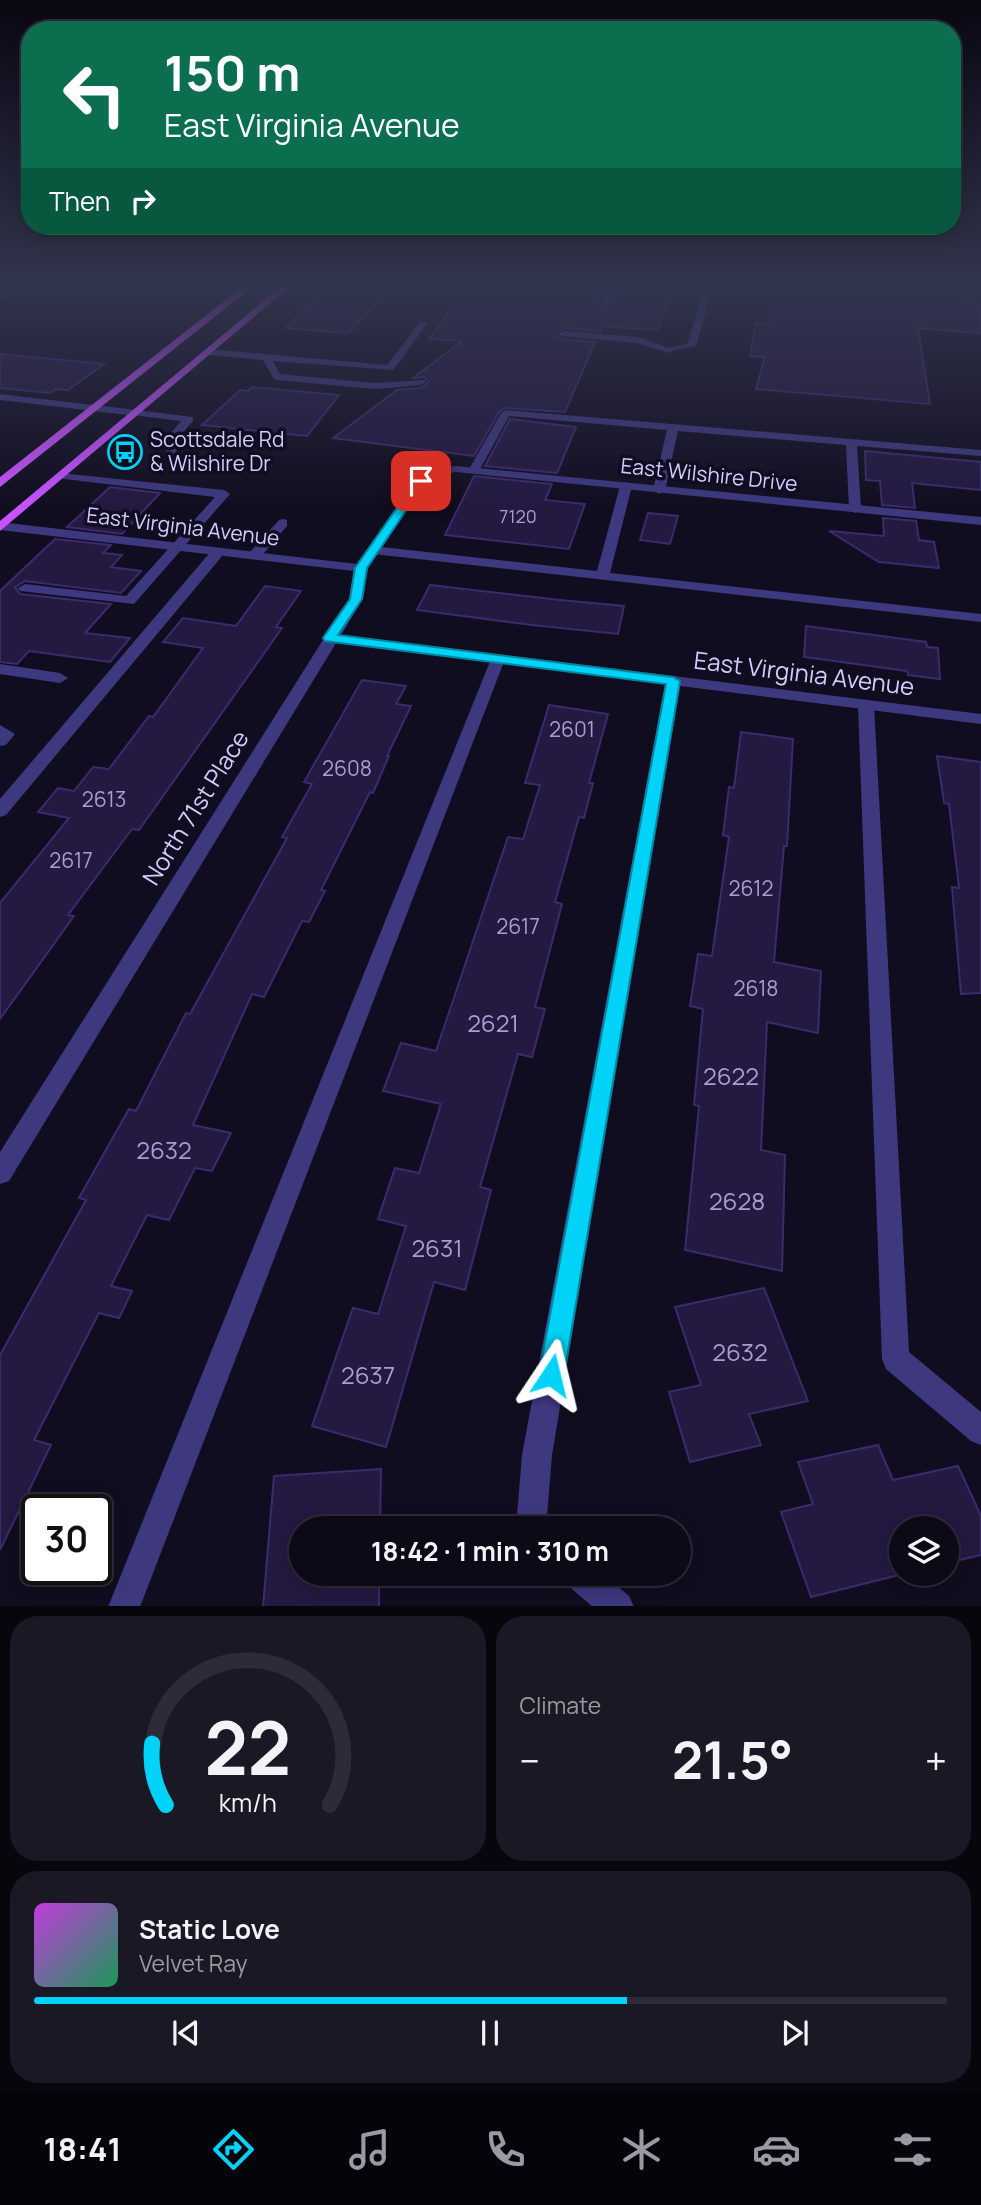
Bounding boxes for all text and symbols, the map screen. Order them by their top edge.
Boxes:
text: 150 m [164,39,300,106]
icon: left [49,49,140,140]
text: East Virginia Avenue [164,103,460,147]
icon: right [124,182,162,220]
text: Then [49,183,110,219]
place label: Scottsdale Rd & Wilshire Dr [150,425,284,477]
bus stop icon: Scottsdale Rd & Wilshire Dr [106,433,144,471]
pin [391,451,451,511]
street label: East Wilshire Drive [619,451,799,497]
icon: arrive [402,462,440,500]
street label: East Virginia Avenue [85,500,281,552]
house number: 7120 [499,504,537,528]
street label: East Virginia Avenue [692,643,916,702]
house number: 2601 [549,715,595,743]
street label: North 71st Place [134,724,256,891]
house number: 2608 [322,754,372,782]
house number: 2613 [82,785,126,813]
house number: 2617 [49,846,93,874]
house number: 2612 [729,874,773,902]
house number: 2617 [496,912,540,940]
house number: 2618 [733,974,779,1002]
house number: 2621 [467,1006,519,1039]
house number: 2622 [703,1059,759,1092]
house number: 2632 [136,1133,192,1166]
house number: 2628 [709,1184,765,1217]
house number: 2631 [411,1231,463,1264]
house number: 2632 [712,1335,768,1368]
position arrow [514,1338,588,1412]
house number: 2637 [341,1358,395,1391]
speed limit sign: 30 [21,1494,112,1585]
map controls [889,1516,959,1586]
button: layers [889,1516,959,1586]
text: 18:42 · 1 min · 310 m [371,1533,609,1569]
text: Climate [520,1689,601,1721]
text: 22 [204,1697,291,1797]
text: 21.5° [672,1724,793,1795]
text: − [520,1734,540,1786]
text: + [925,1734,947,1786]
text: km/h [219,1784,277,1819]
text: Static Love [139,1911,280,1947]
text: Velvet Ray [139,1947,248,1979]
icon: previous [167,2014,205,2052]
icon: pause [471,2014,509,2052]
icon: next [776,2014,814,2052]
icon: directions [209,2125,258,2174]
icon: music [345,2125,394,2174]
icon: phone [481,2125,530,2174]
icon: climate [617,2125,666,2174]
icon: car [752,2125,801,2174]
icon: filters [888,2125,937,2174]
text: 18:41 [43,2127,122,2171]

